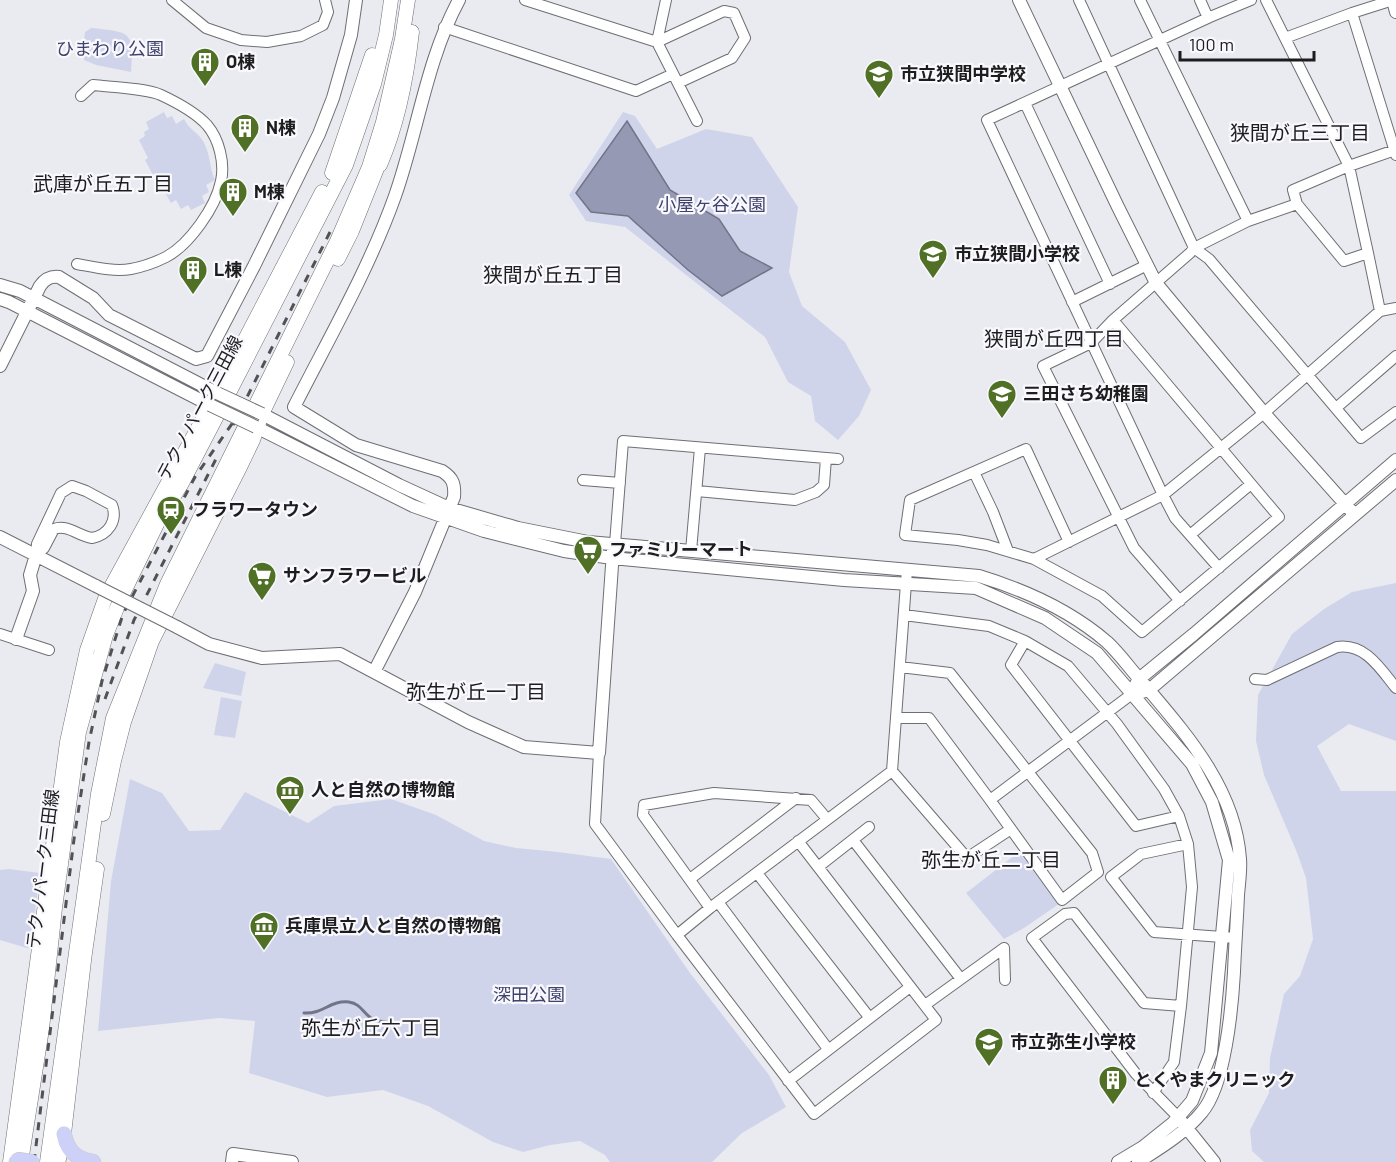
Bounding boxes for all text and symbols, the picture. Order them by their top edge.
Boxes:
scale bar [1180,24,1314,62]
text: 100 m [1189,33,1234,55]
park label: ひまわり公園 [56,37,164,59]
building icon: O棟 [189,46,221,88]
place label: O棟 [226,50,255,72]
school or university icon: 市立狭間中学校 [863,58,895,100]
place label: 市立狭間中学校 [900,62,1026,84]
building icon: N棟 [229,112,261,154]
place label: N棟 [266,116,296,138]
district label: 狭間が丘三丁目 [1230,120,1370,144]
district label: 武庫が丘五丁目 [33,171,173,195]
building icon: M棟 [217,176,249,218]
place label: M棟 [254,180,285,202]
park label: 小屋ヶ谷公園 [658,193,766,215]
school or university icon: 市立狭間小学校 [917,238,949,280]
place label: 市立狭間小学校 [954,242,1080,264]
building icon: L棟 [177,254,209,296]
place label: L棟 [214,258,242,280]
district label: 狭間が丘五丁目 [483,262,623,286]
district label: 狭間が丘四丁目 [984,326,1124,350]
street label: テクノパーク三田線 [152,331,247,484]
school or university icon: 三田さち幼稚園 [986,378,1018,420]
place label: 三田さち幼稚園 [1023,382,1149,404]
station icon: フラワータウン [155,494,187,536]
place label: フラワータウン [192,498,318,520]
supermarket icon: ファミリーマート [572,534,604,576]
place label: ファミリーマート [609,538,753,560]
supermarket icon: サンフラワービル [246,560,278,602]
place label: サンフラワービル [283,564,426,586]
district label: 弥生が丘一丁目 [406,679,546,703]
museum icon: 人と自然の博物館 [274,774,306,816]
place label: 人と自然の博物館 [311,778,455,800]
street label: テクノパーク三田線 [21,788,63,950]
district label: 弥生が丘二丁目 [921,847,1061,871]
museum icon: 兵庫県立人と自然の博物館 [248,910,280,952]
place label: 兵庫県立人と自然の博物館 [285,914,501,936]
park label: 深田公園 [493,983,565,1005]
district label: 弥生が丘六丁目 [301,1015,441,1039]
school or university icon: 市立弥生小学校 [973,1026,1005,1068]
place label: 市立弥生小学校 [1010,1030,1136,1052]
building icon: とくやまクリニック [1097,1064,1129,1106]
place label: とくやまクリニック [1134,1068,1295,1090]

